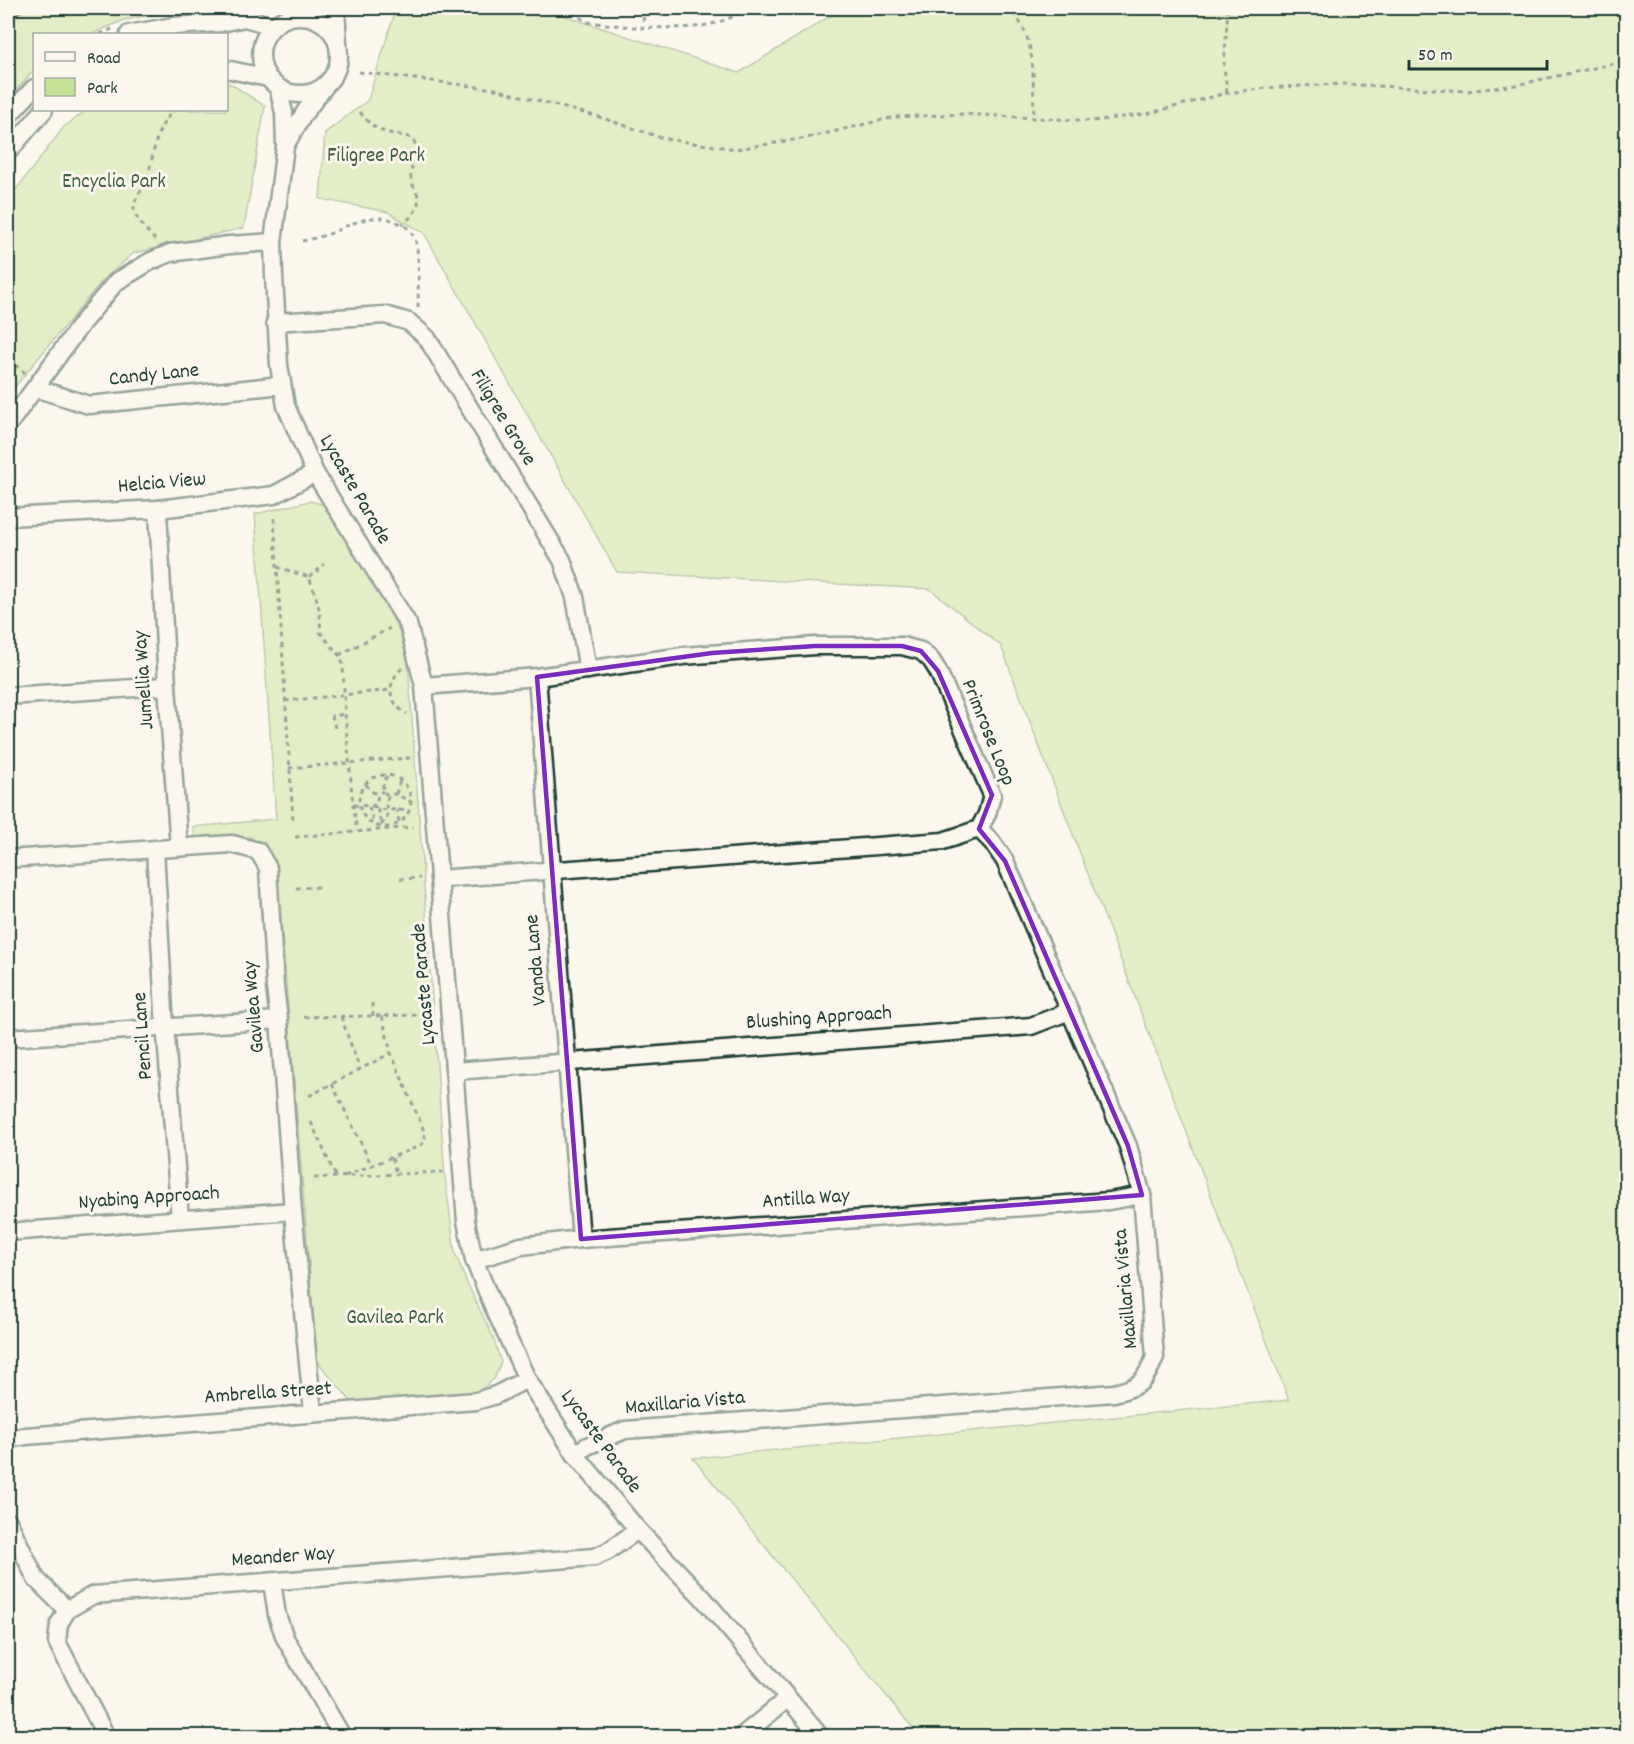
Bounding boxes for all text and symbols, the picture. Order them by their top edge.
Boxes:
legend [33,33,228,111]
scale bar [1409,33,1547,71]
text: 50 m [1418,44,1453,69]
text: Road [87,47,121,72]
text: Park [87,77,118,102]
park label: Filigree Park [327,142,425,172]
park label: Encyclia Park [62,168,166,198]
street label: Candy Lane [107,356,201,396]
street label: Filigree Grove [461,364,543,472]
street label: Lycaste Parade [310,430,398,550]
street label: Helcia View [117,465,207,503]
street label: Jumellia Way [127,629,163,731]
street label: Primrose Loop [952,675,1022,791]
street label: Vanda Lane [518,913,556,1007]
street label: Lycaste Parade [405,922,445,1046]
street label: Gavilea Way [236,959,274,1054]
street label: Pencil Lane [126,991,162,1081]
street label: Blushing Approach [745,999,893,1039]
street label: Nyabing Approach [78,1179,220,1219]
street label: Antilla Way [761,1182,851,1218]
street label: Maxillaria Vista [1107,1227,1147,1350]
park label: Gavilea Park [346,1304,444,1334]
street label: Ambrella Street [203,1375,333,1413]
street label: Lycaste Parade [552,1384,648,1500]
street label: Maxillaria Vista [624,1384,747,1424]
street label: Meander Way [230,1539,336,1577]

